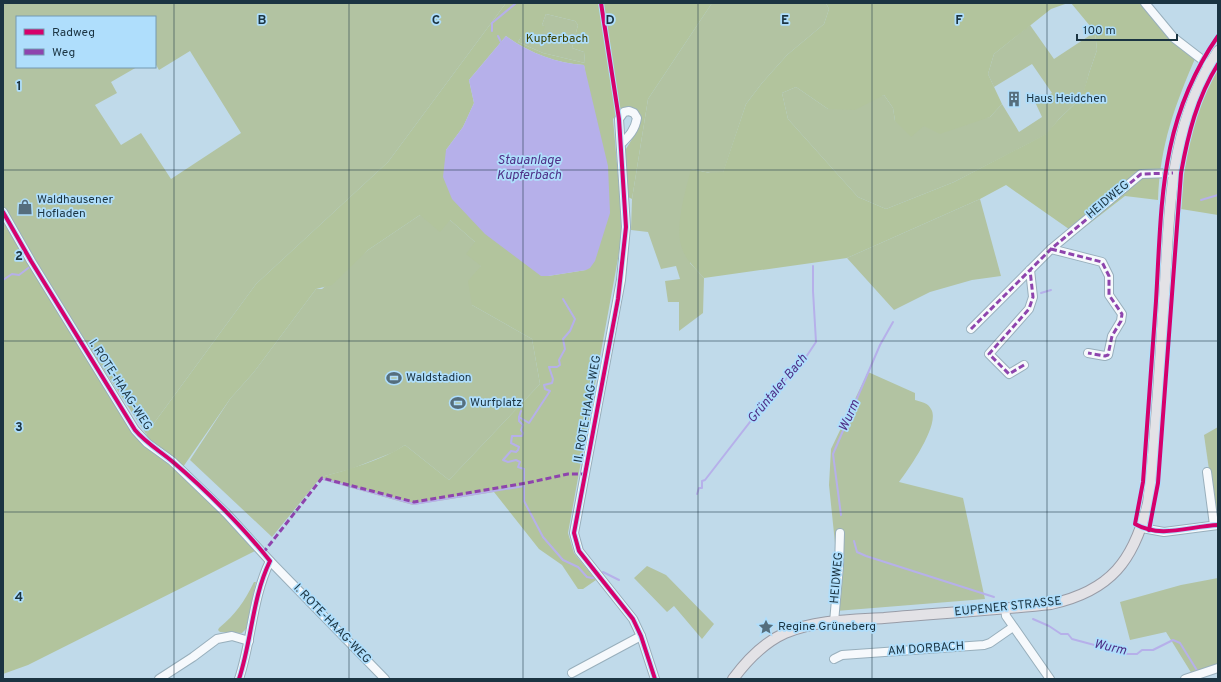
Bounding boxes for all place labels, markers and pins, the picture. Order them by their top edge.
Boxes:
building icon: Haus Heidchen [1005,90,1023,108]
place label: Haus Heidchen [1026,91,1107,107]
place label: Waldhausener Hofladen [37,192,113,222]
shop icon: Waldhausener Hofladen [16,198,34,216]
sports icon: Waldstadion [385,369,403,387]
place label: Waldstadion [406,370,472,386]
sports icon: Wurfplatz [449,394,467,412]
place label: Wurfplatz [470,395,522,411]
place icon: Regine Grüneberg [757,618,775,636]
place label: Regine Grüneberg [778,619,876,635]

